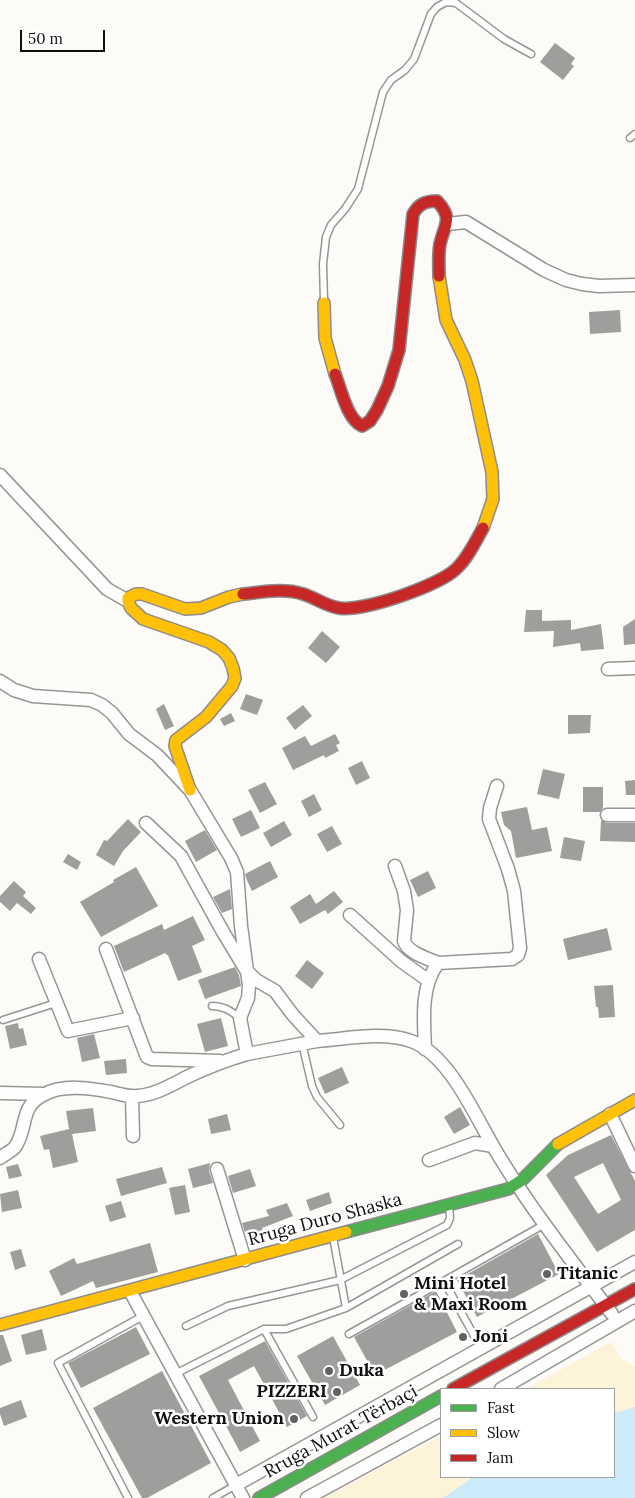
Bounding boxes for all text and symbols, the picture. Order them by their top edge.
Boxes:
scale bar [22,20,108,52]
text: 50 m [28,29,63,48]
street label: Rruga Duro Shaska [246,1189,404,1251]
place label: Titanic [557,1263,618,1285]
marker: Titanic [541,1268,553,1280]
place label: Mini Hotel & Maxi Room [414,1273,527,1316]
marker: Mini Hotel & Maxi Room [398,1288,410,1300]
place label: Joni [473,1326,508,1348]
marker: Joni [457,1331,469,1343]
place label: Duka [339,1360,384,1382]
marker: Duka [323,1365,335,1377]
place label: PIZZERI [256,1381,327,1403]
street label: Rruga Murat Tërbaçi [260,1381,422,1483]
marker: PIZZERI [331,1386,343,1398]
legend [440,1388,615,1478]
text: Fast [487,1398,515,1417]
place label: Western Union [154,1408,284,1430]
marker: Western Union [288,1413,300,1425]
text: Slow [487,1423,520,1442]
text: Jam [487,1448,514,1467]

